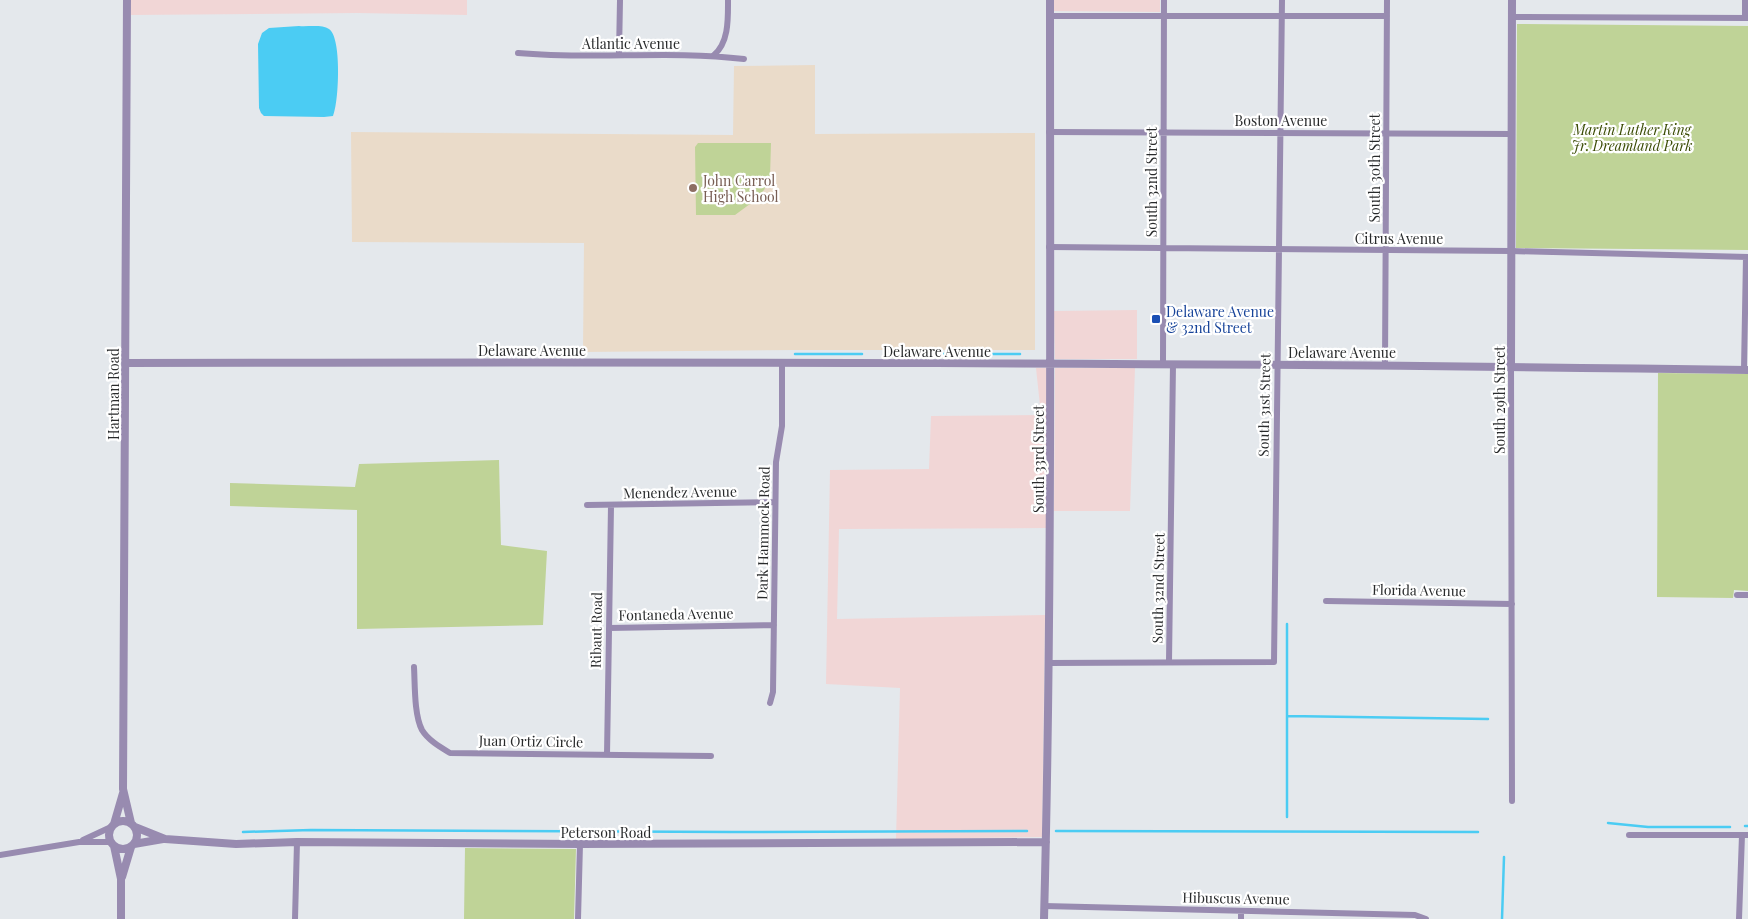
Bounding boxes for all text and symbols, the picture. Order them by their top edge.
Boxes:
street label: Atlantic Avenue [581,34,680,53]
street label: Boston Avenue [1235,111,1327,130]
street label: South 30th Street [1365,112,1384,223]
park label: Martin Luther King Jr. Dreamland Park [1572,120,1693,155]
street label: South 32nd Street [1142,126,1161,237]
place label: John Carrol High School [702,171,779,206]
marker: John Carrol High School [687,182,699,194]
street label: Citrus Avenue [1355,229,1443,248]
place label: Delaware Avenue & 32nd Street [1166,302,1274,337]
marker: Delaware Avenue & 32nd Street [1150,313,1162,325]
street label: Delaware Avenue [478,341,586,360]
street label: Delaware Avenue [883,342,991,361]
street label: Delaware Avenue [1288,343,1396,362]
street label: South 29th Street [1490,345,1509,454]
street label: Hartman Road [104,348,123,440]
street label: South 31st Street [1254,352,1274,457]
street label: South 33rd Street [1029,404,1048,513]
street label: Dark Hammock Road [752,466,774,600]
street label: Menendez Avenue [623,482,737,502]
street label: South 32nd Street [1148,531,1168,643]
street label: Florida Avenue [1372,580,1466,600]
street label: Ribaut Road [586,592,606,668]
street label: Fontaneda Avenue [618,603,734,625]
street label: Juan Ortiz Circle [478,731,583,751]
street label: Peterson Road [560,823,652,842]
street label: Hibuscus Avenue [1182,888,1290,908]

